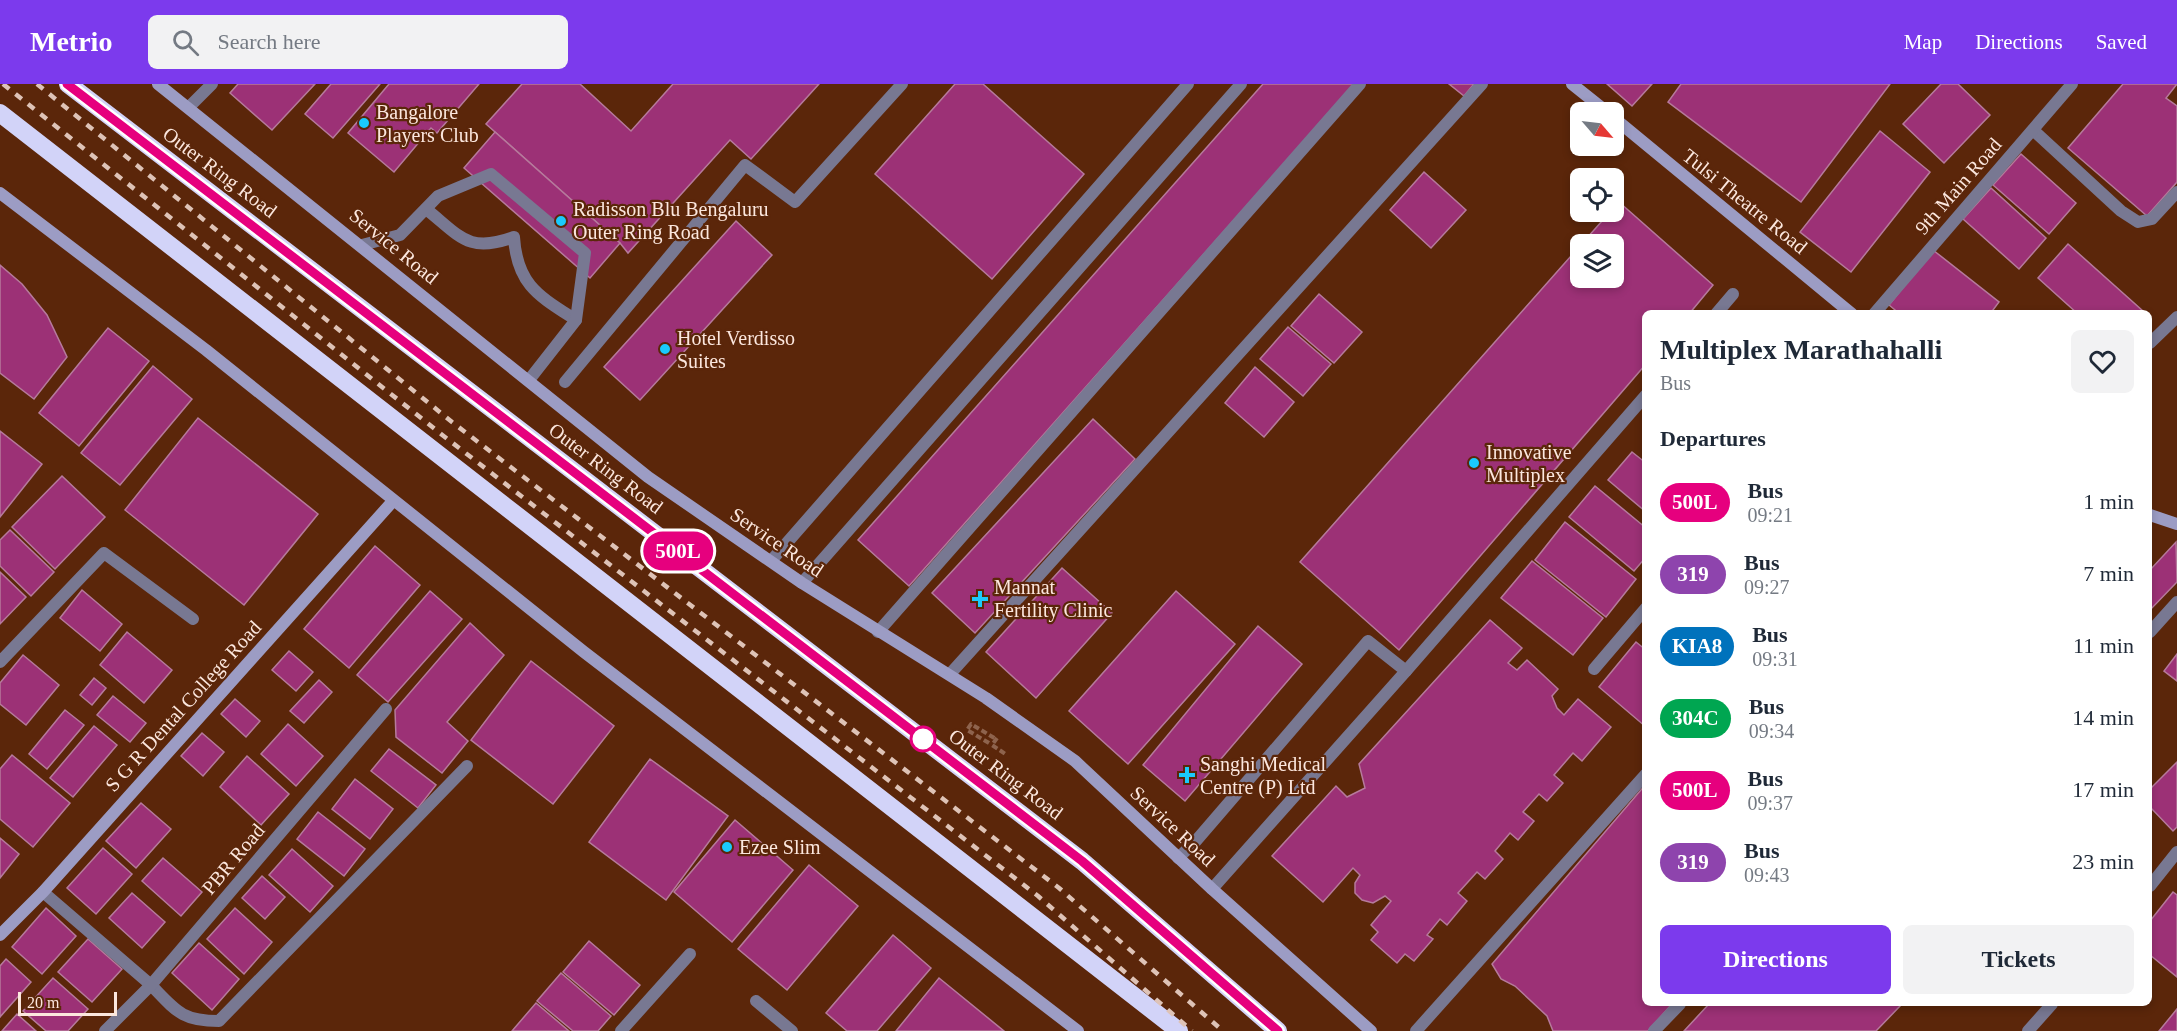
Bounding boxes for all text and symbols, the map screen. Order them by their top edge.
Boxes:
search box [148,15,568,69]
text: Metrio [30,26,112,57]
icon: search [169,26,202,59]
text: Search here [217,29,321,54]
text: Map [1904,30,1942,54]
text: Directions [1975,30,2063,54]
text: Saved [2096,30,2147,54]
place label: Bangalore Players Club [376,101,479,147]
north arrow [1570,102,1624,156]
map controls [1570,102,1624,288]
marker: Bangalore Players Club [357,116,371,130]
street label: Outer Ring Road [158,122,281,223]
street label: 9th Main Road [1910,134,2006,238]
street label: Tulsi Theatre Road [1678,144,1812,258]
button: locate [1570,168,1624,222]
place label: Radisson Blu Bengaluru Outer Ring Road [573,198,769,244]
street label: Service Road [345,204,443,288]
marker: Radisson Blu Bengaluru Outer Ring Road [554,214,568,228]
button: layers [1570,234,1624,288]
place label: Hotel Verdisso Suites [677,327,795,372]
button: heart [2071,330,2134,393]
text: Multiplex Marathahalli [1660,334,1942,365]
marker: Hotel Verdisso Suites [658,342,672,356]
text: Bus [1660,372,1691,394]
street label: Outer Ring Road [544,418,667,519]
text: Departures [1660,426,1766,451]
place label: Innovative Multiplex [1486,441,1572,487]
marker: Innovative Multiplex [1467,456,1481,470]
text: Bus [1748,478,1783,503]
text: 1 min [2083,489,2134,514]
text: 500L [1672,490,1718,514]
street label: Service Road [726,503,828,581]
text: 09:21 [1748,504,1793,526]
line badge: 500L [636,532,720,570]
text: 500L [655,539,701,563]
text: Bus [1744,550,1779,575]
text: 7 min [2083,561,2134,586]
text: 319 [1677,562,1709,586]
place label: Mannat Fertility Clinic [994,576,1112,622]
text: 09:27 [1744,576,1790,598]
marker: Mannat Fertility Clinic [971,590,989,608]
street label: S G R Dental College Road [101,616,266,796]
text: Bus [1752,622,1788,647]
text: 11 min [2073,633,2134,658]
text: KIA8 [1672,634,1722,658]
text: 09:31 [1752,648,1798,670]
text: Bus [1749,694,1784,719]
text: 14 min [2072,705,2134,730]
text: 304C [1672,706,1719,730]
text: 09:34 [1749,720,1794,742]
street label: Outer Ring Road [944,724,1067,825]
unlabelled marker [910,726,936,752]
place label: Sanghi Medical Centre (P) Ltd [1200,753,1327,799]
marker: Sanghi Medical Centre (P) Ltd [1178,766,1196,784]
text: Bus [1748,766,1783,791]
text: 17 min [2072,777,2134,802]
text: 500L [1672,778,1718,802]
street label: Service Road [1126,781,1220,871]
text: 09:37 [1748,792,1793,814]
street label: PBR Road [197,819,269,899]
place label: Ezee Slim [739,836,821,858]
text: Bus [1744,838,1779,863]
marker: Ezee Slim [720,840,734,854]
text: 23 min [2072,849,2134,874]
text: 319 [1677,850,1709,874]
text: 09:43 [1744,864,1790,886]
button: Directions [1660,925,1891,994]
button: Tickets [1903,925,2134,994]
scale bar [18,989,117,1016]
text: 20 m [27,994,59,1011]

